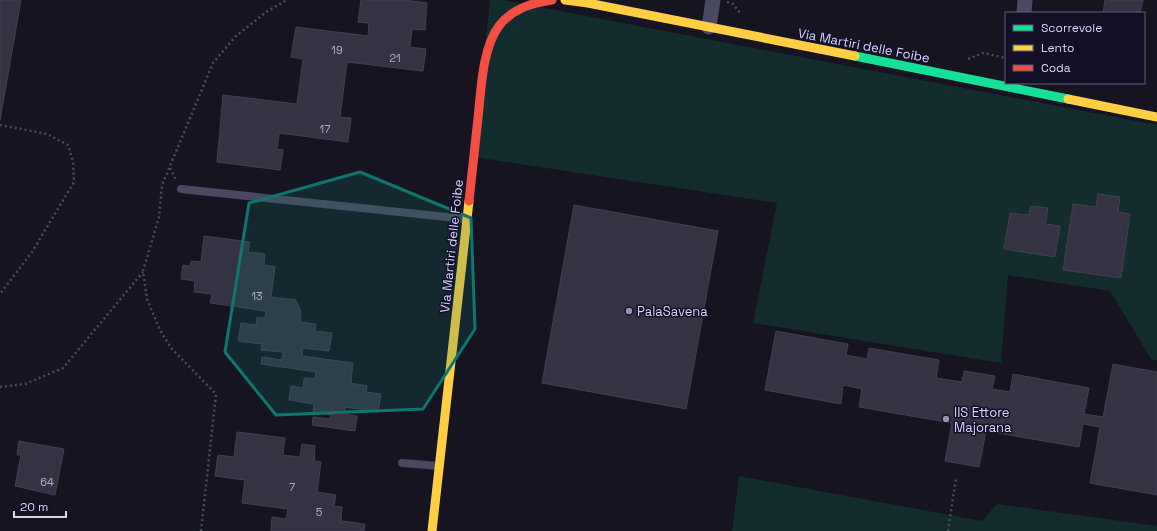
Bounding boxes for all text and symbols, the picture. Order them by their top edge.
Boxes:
legend [1005,12,1145,84]
text: Scorrevole [1041,20,1102,36]
street label: Via Martiri delle Foibe [797,24,931,67]
text: Lento [1041,40,1075,56]
house number: 19 [331,43,343,57]
house number: 21 [389,51,401,65]
text: Coda [1041,60,1071,76]
house number: 17 [320,122,330,136]
street label: Via Martiri delle Foibe [436,179,467,314]
house number: 13 [251,289,263,303]
place label: PalaSavena [637,303,708,320]
marker: PalaSavena [624,306,634,316]
place label: IIS Ettore Majorana [954,404,1012,436]
marker: IIS Ettore Majorana [941,414,951,424]
house number: 64 [40,475,54,489]
house number: 7 [289,480,295,494]
scale bar [14,493,66,519]
text: 20 m [20,499,48,515]
house number: 5 [316,505,323,519]

